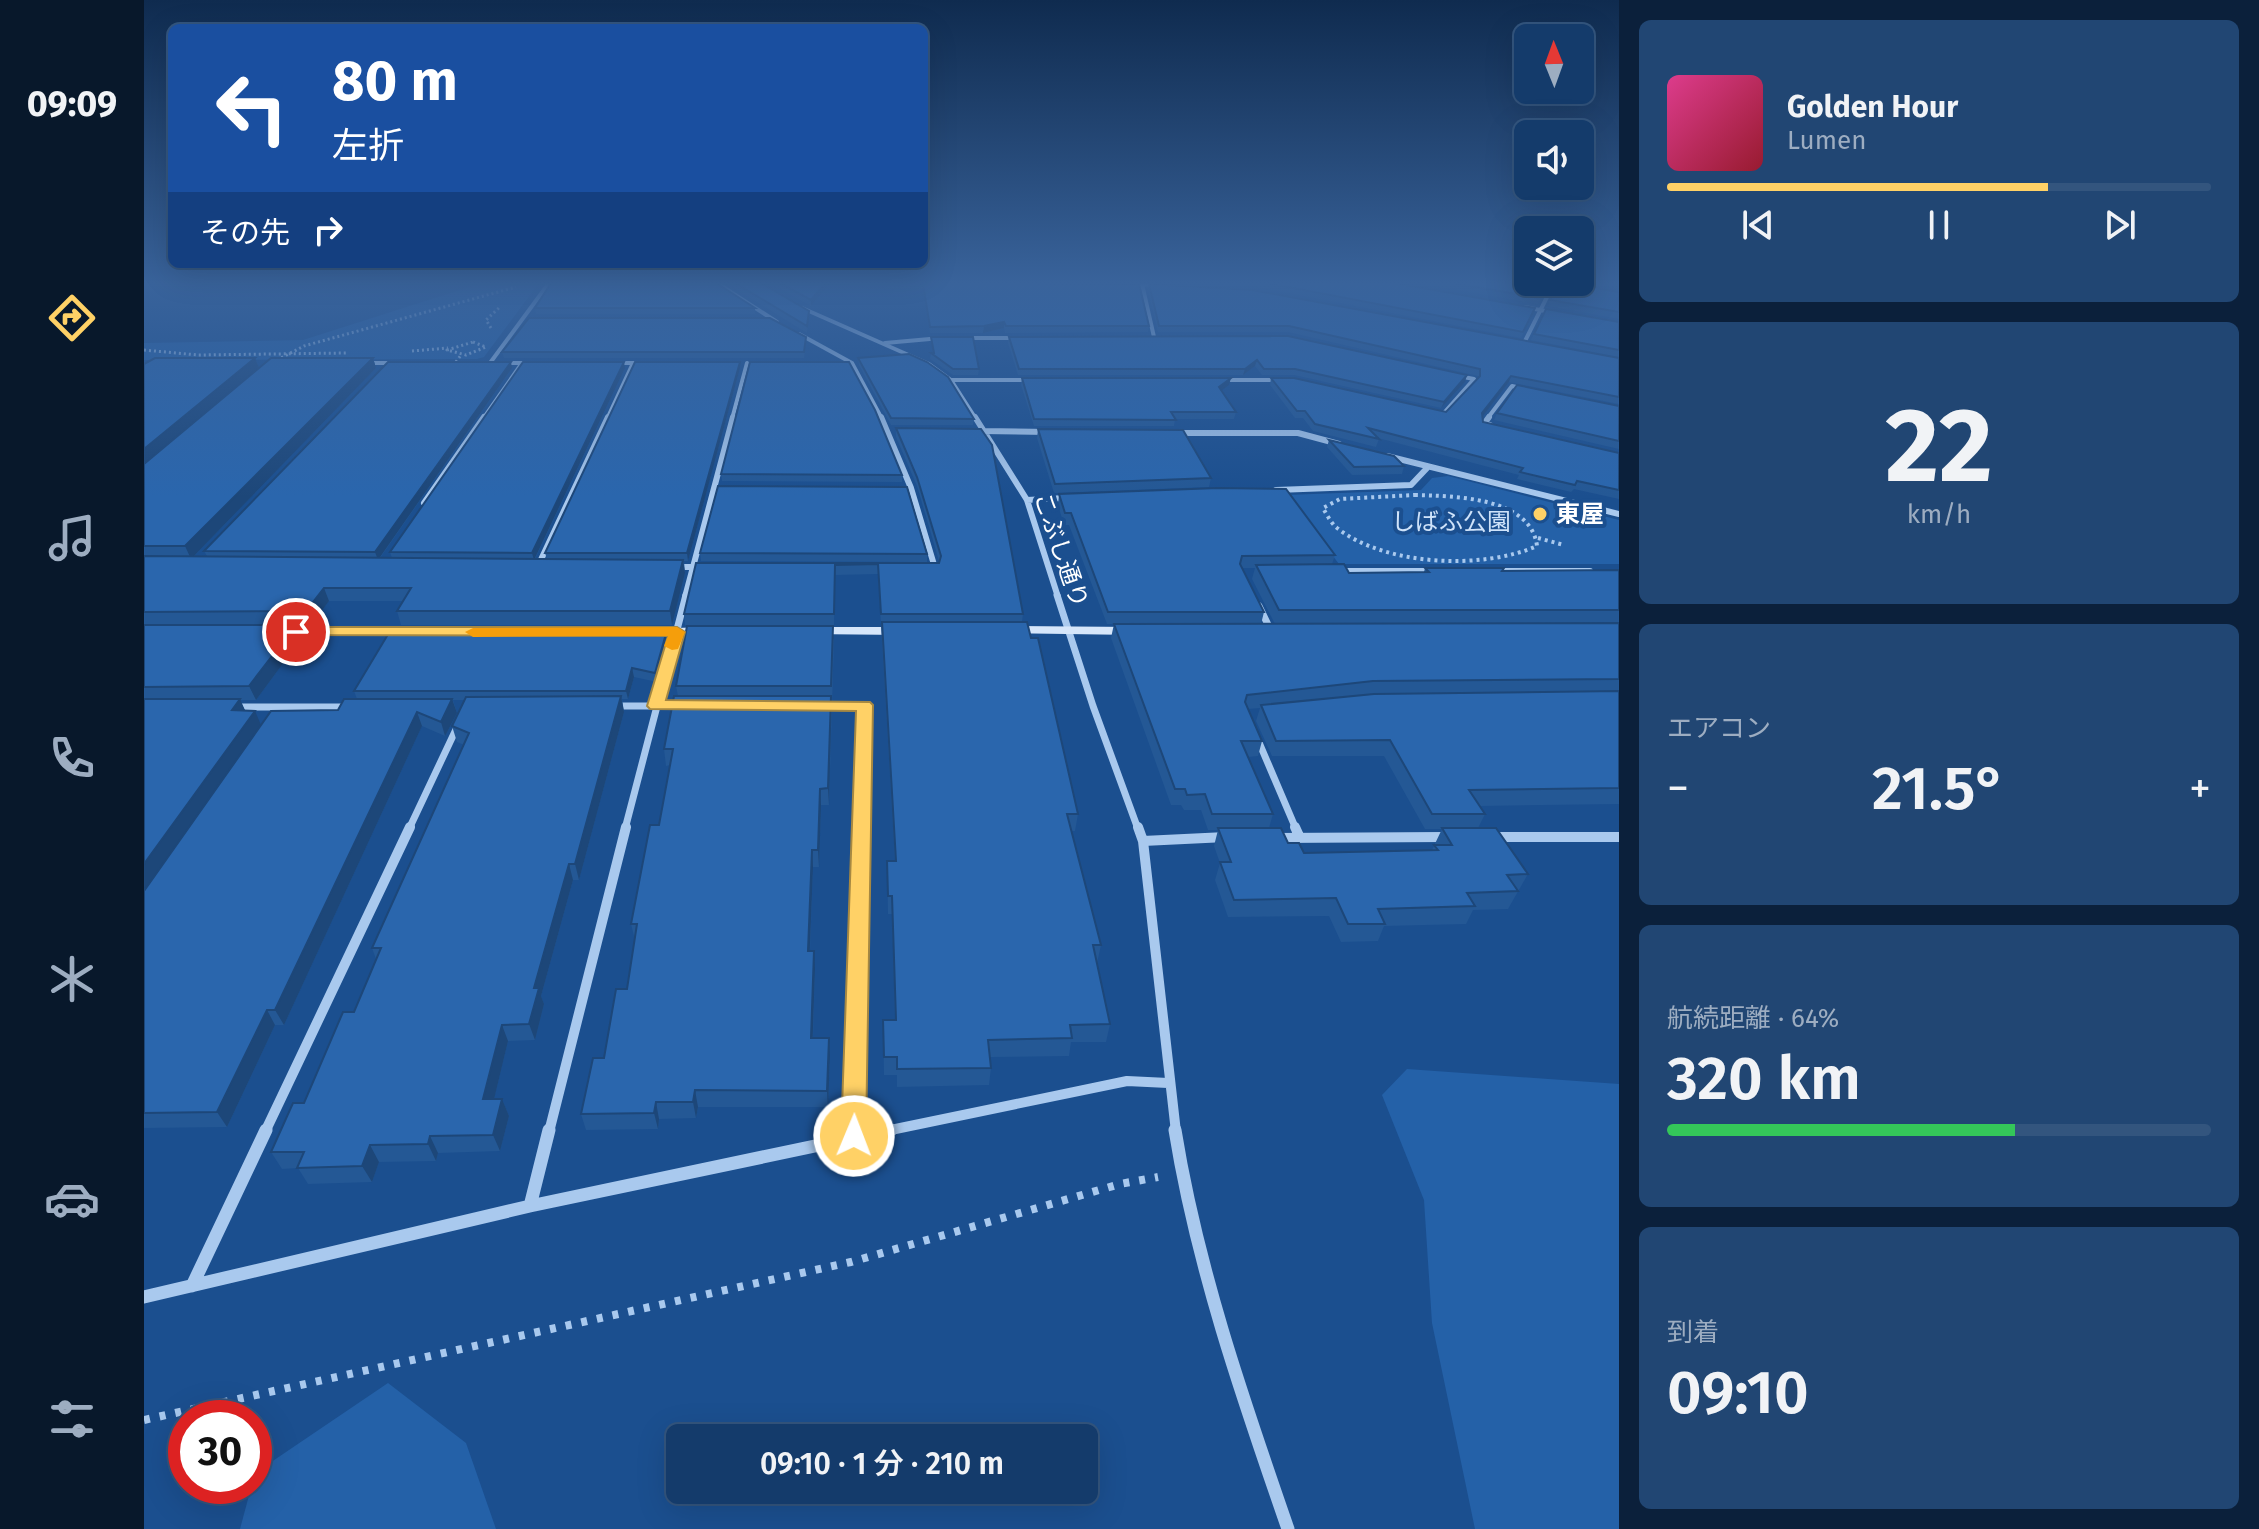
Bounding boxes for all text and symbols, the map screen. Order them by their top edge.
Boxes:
north arrow [1514,24,1594,104]
map controls [1514,24,1594,296]
text: 80 m [332,48,458,115]
icon: left [200,56,304,160]
text: 09:09 [27,82,117,126]
text: Golden Hour [1787,89,1958,125]
button: sound [1514,120,1594,200]
text: 左折 [332,124,404,168]
text: Lumen [1787,125,1866,156]
icon: previous [1736,203,1780,247]
icon: pause [1917,203,1961,247]
icon: next [2098,203,2142,247]
icon: right [306,208,350,252]
text: その先 [200,215,290,251]
button: layers [1514,216,1594,296]
icon: directions [44,290,100,346]
text: 22 [1885,384,1993,509]
street label: こぶし通り [1028,489,1094,611]
text: km/h [1907,499,1971,530]
place label: 東屋 [1556,500,1604,528]
marker: 東屋 [1531,505,1549,523]
park label: しばふ公園 [1391,508,1511,536]
icon: music [44,510,100,566]
pin [262,598,330,666]
icon: arrive [274,610,318,654]
text: エアコン [1667,713,1771,744]
icon: phone [44,730,100,786]
text: 21.5° [1872,753,2006,825]
text: − [1667,762,1689,815]
text: + [2189,762,2211,815]
icon: climate [44,951,100,1007]
text: 航続距離 · 64% [1667,1003,1839,1034]
text: 320 km [1667,1043,1861,1115]
position arrow [812,1094,896,1178]
icon: car [44,1171,100,1227]
text: 到着 [1667,1317,1719,1348]
text: 09:10 [1667,1357,1809,1429]
icon: filters [44,1391,100,1447]
speed limit sign: 30 [168,1400,272,1504]
text: 09:10 · 1 分 · 210 m [760,1446,1004,1482]

